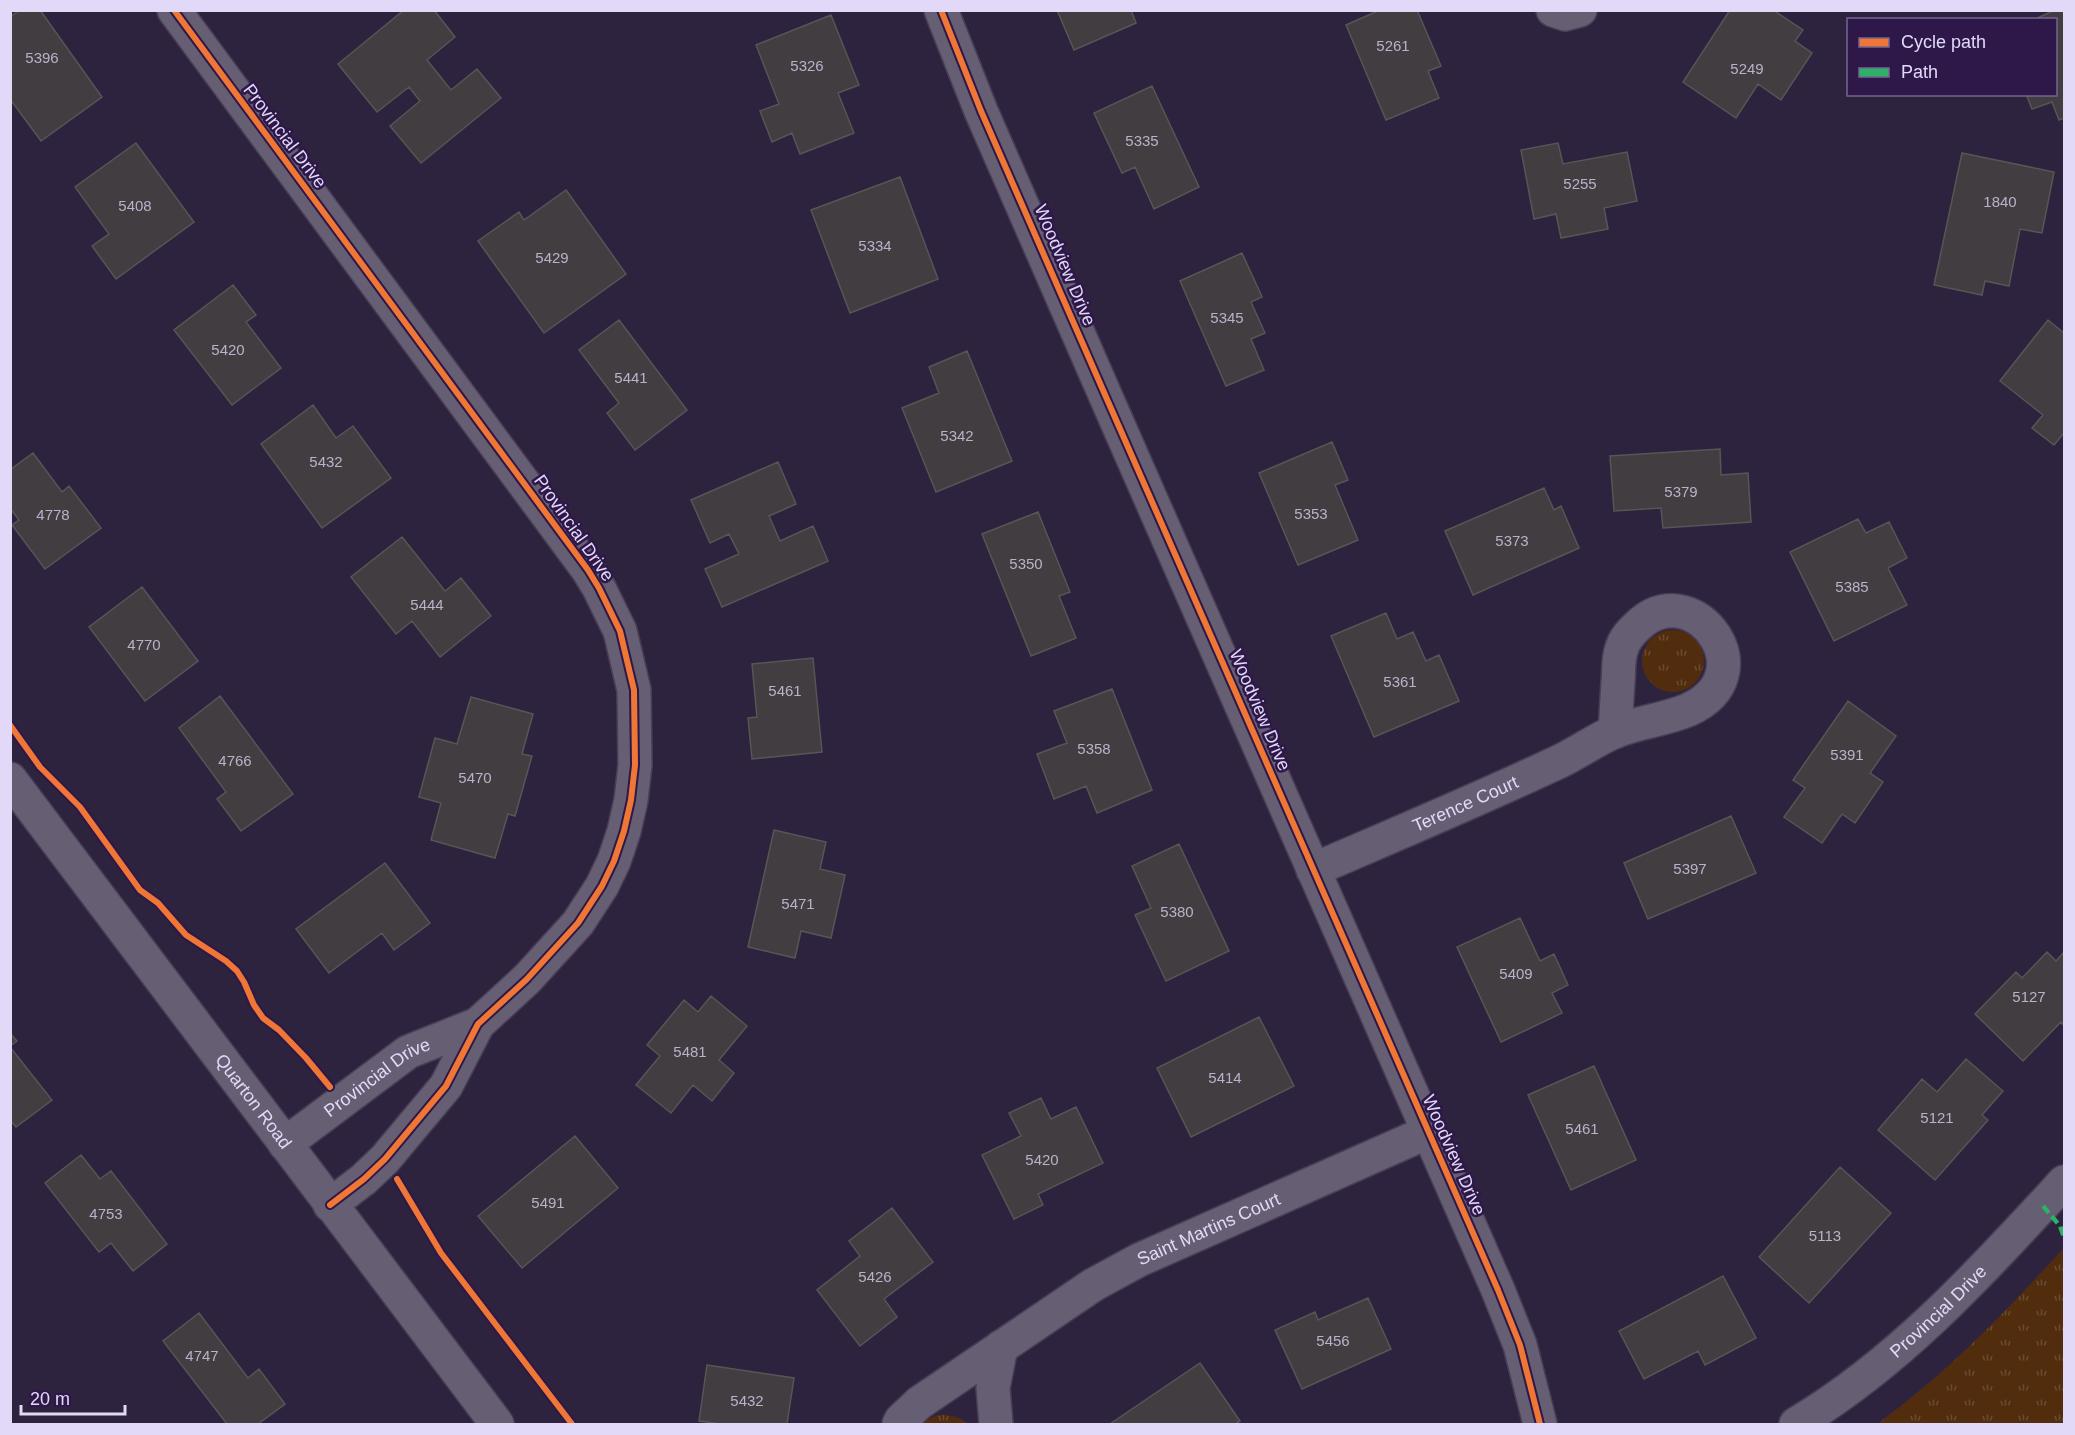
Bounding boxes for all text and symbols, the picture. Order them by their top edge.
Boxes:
legend [1847,18,2057,96]
text: Cycle path [1901,32,1986,52]
house number: 5261 [1376,37,1410,54]
house number: 5396 [25,49,59,66]
house number: 5326 [790,57,824,74]
house number: 5249 [1730,60,1764,77]
text: Path [1901,62,1938,82]
street label: Provincial Drive [239,80,331,192]
house number: 5335 [1125,132,1159,149]
house number: 5255 [1563,175,1597,192]
house number: 1840 [1983,193,2017,210]
house number: 5408 [118,197,152,214]
street label: Woodview Drive [1030,201,1100,329]
house number: 5334 [858,237,892,254]
house number: 5429 [535,249,569,266]
house number: 5345 [1210,309,1244,326]
house number: 5420 [211,341,245,358]
house number: 5441 [614,369,648,386]
house number: 5342 [940,427,974,444]
house number: 5432 [309,453,343,470]
street label: Provincial Drive [530,471,618,585]
house number: 5379 [1664,483,1698,500]
house number: 5353 [1294,505,1328,522]
house number: 4778 [36,506,70,523]
house number: 5373 [1495,532,1529,549]
house number: 5350 [1009,555,1043,572]
house number: 5385 [1835,578,1869,595]
house number: 5444 [410,596,444,613]
house number: 4770 [127,636,161,653]
street label: Woodview Drive [1225,646,1295,774]
house number: 5361 [1383,673,1417,690]
house number: 5461 [768,682,802,699]
house number: 5358 [1077,740,1111,757]
house number: 5391 [1830,746,1864,763]
house number: 4766 [218,752,252,769]
house number: 5470 [458,769,492,786]
street label: Terence Court [1410,772,1521,836]
house number: 5397 [1673,860,1707,877]
house number: 5471 [781,895,815,912]
house number: 5380 [1160,903,1194,920]
house number: 5409 [1499,965,1533,982]
house number: 5127 [2012,988,2046,1005]
street label: Provincial Drive [320,1034,433,1121]
house number: 5481 [673,1043,707,1060]
street label: Quarton Road [211,1050,296,1153]
house number: 5414 [1208,1069,1242,1086]
street label: Woodview Drive [1418,1092,1490,1218]
house number: 5121 [1920,1109,1954,1126]
house number: 5461 [1565,1120,1599,1137]
house number: 5420 [1025,1151,1059,1168]
street label: Saint Martins Court [1134,1189,1283,1270]
house number: 5491 [531,1194,565,1211]
house number: 4753 [89,1205,123,1222]
house number: 5113 [1809,1227,1841,1244]
street label: Provincial Drive [1886,1261,1991,1362]
house number: 5426 [858,1268,892,1285]
house number: 5456 [1316,1332,1350,1349]
house number: 4747 [185,1347,219,1364]
scale bar [21,1378,124,1416]
text: 20 m [30,1389,70,1409]
house number: 5432 [730,1392,764,1409]

